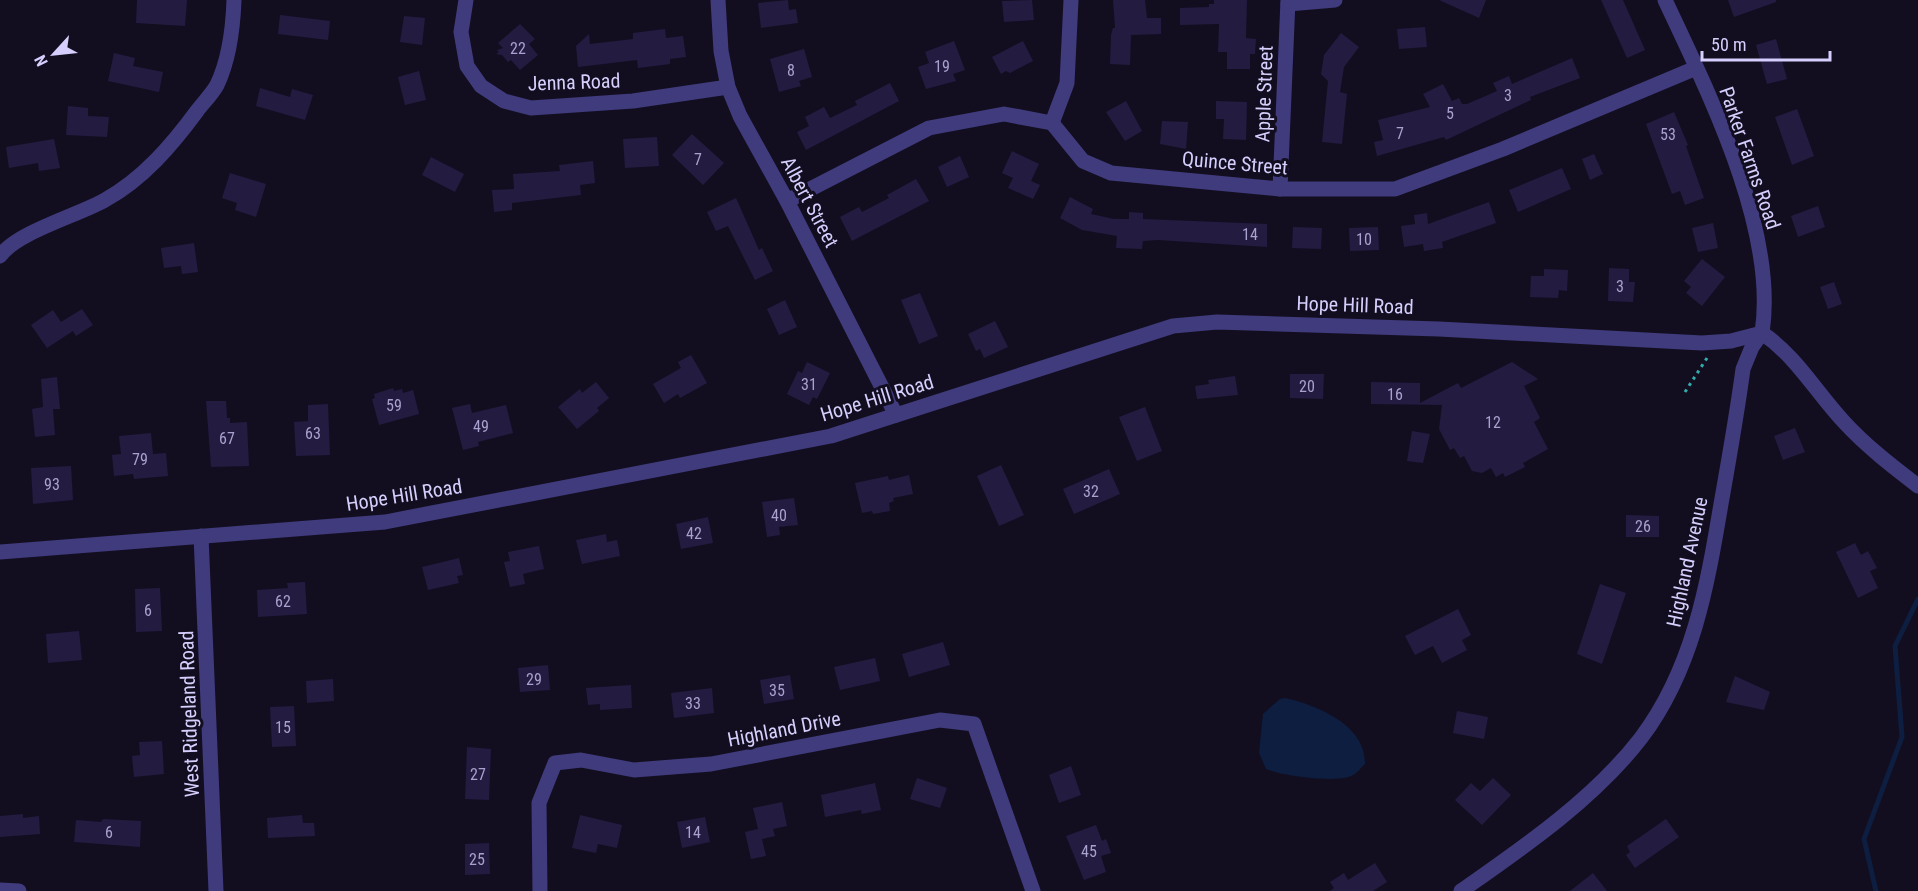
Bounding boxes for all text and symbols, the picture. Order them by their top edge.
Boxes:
north arrow [24,24,84,84]
scale bar [1702,24,1830,62]
text: 50 m [1711,34,1746,55]
house number: 22 [510,39,526,58]
street label: Apple Street [1250,45,1278,143]
text: N [30,52,52,69]
house number: 19 [934,57,950,76]
house number: 8 [787,61,795,80]
street label: Jenna Road [527,68,621,96]
street label: Parker Farms Road [1714,83,1786,233]
house number: 3 [1504,86,1512,105]
house number: 5 [1446,104,1454,123]
house number: 7 [1396,124,1404,143]
house number: 53 [1660,125,1676,144]
street label: Quince Street [1181,146,1289,180]
house number: 7 [694,150,702,169]
street label: Albert Street [776,153,844,252]
house number: 14 [1242,225,1258,244]
house number: 10 [1356,230,1372,249]
house number: 3 [1616,277,1624,296]
street label: Hope Hill Road [1296,291,1414,319]
street label: Hope Hill Road [817,369,937,427]
house number: 31 [801,375,817,394]
house number: 20 [1299,377,1315,396]
house number: 16 [1387,385,1403,404]
house number: 59 [386,396,402,415]
house number: 12 [1485,413,1501,432]
house number: 49 [473,417,489,436]
house number: 63 [305,424,321,443]
house number: 67 [219,429,235,448]
house number: 79 [132,450,148,469]
street label: Hope Hill Road [344,474,464,516]
house number: 93 [44,475,60,494]
house number: 32 [1083,482,1099,501]
street label: Highland Avenue [1661,495,1713,629]
house number: 40 [771,506,787,525]
house number: 26 [1635,517,1651,536]
house number: 42 [686,524,702,543]
house number: 62 [275,592,291,611]
house number: 6 [144,601,152,620]
street label: West Ridgeland Road [174,630,204,798]
house number: 29 [526,670,542,689]
house number: 35 [769,681,785,700]
house number: 33 [685,694,701,713]
street label: Highland Drive [725,706,843,752]
house number: 15 [275,718,291,737]
house number: 27 [470,765,486,784]
house number: 6 [105,823,113,842]
house number: 14 [685,823,701,842]
house number: 45 [1081,842,1097,861]
house number: 25 [469,850,485,869]

